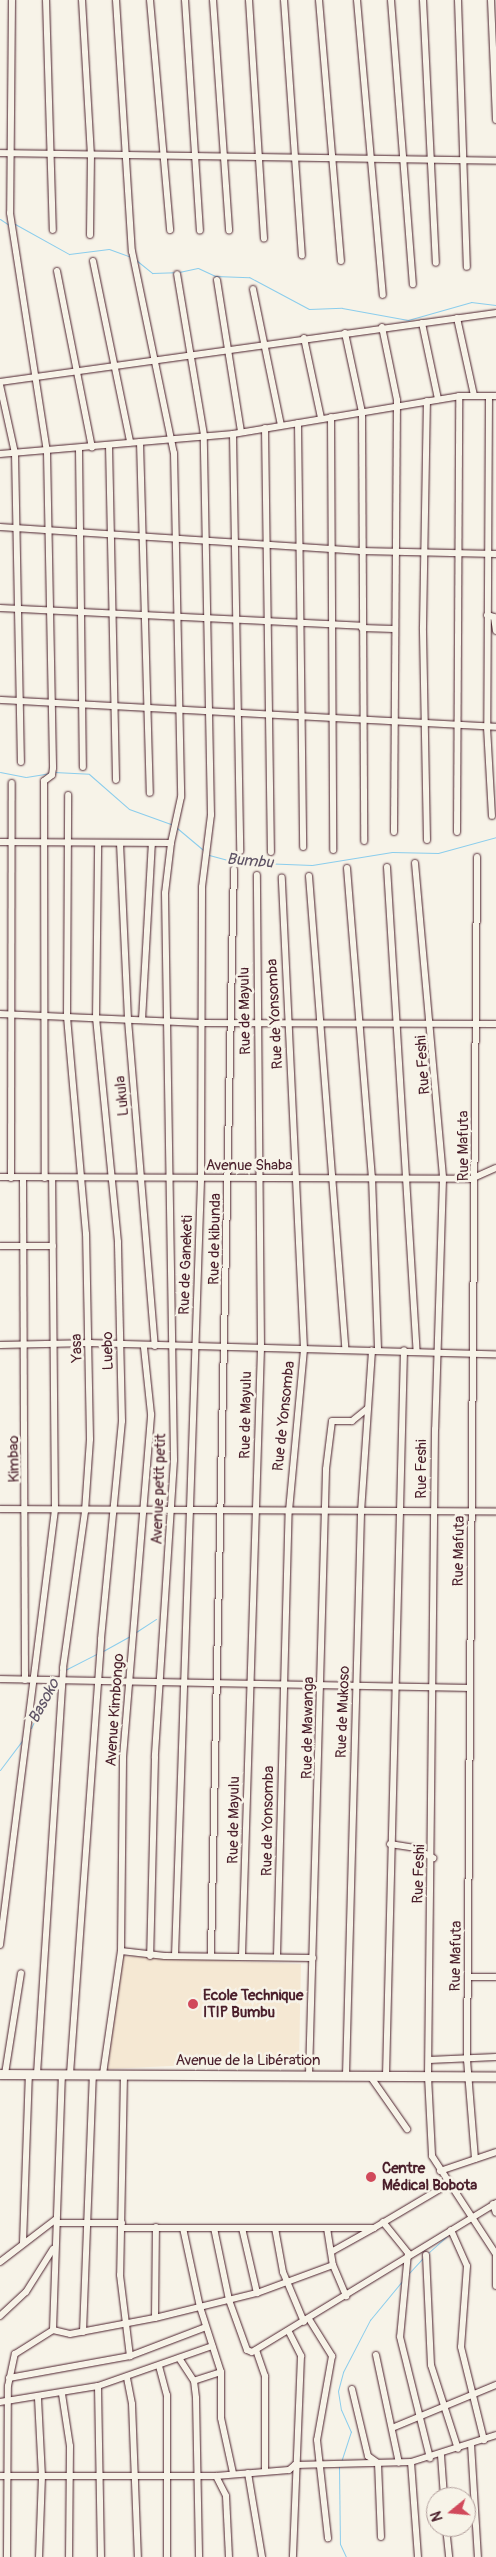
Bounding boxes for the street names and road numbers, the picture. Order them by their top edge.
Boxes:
street label: Rue de Yonsomba [263,958,287,1070]
street label: Rue de Mayulu [235,967,255,1055]
street label: Rue Feshi [412,1035,434,1095]
street label: Lukula [111,1075,133,1117]
street label: Rue Mafuta [455,1111,473,1181]
street label: Avenue Shaba [206,1157,292,1175]
street label: Rue de kibunda [205,1193,225,1285]
street label: Rue de Ganeketi [175,1215,197,1315]
street label: Luebo [99,1331,117,1371]
street label: Yasa [68,1333,86,1363]
street label: Rue de Yonsomba [269,1360,299,1472]
street label: Rue de Mayulu [236,1371,256,1459]
street label: Avenue petit petit [148,1433,170,1545]
street label: Kimbao [5,1435,23,1483]
street label: Rue Feshi [413,1439,431,1499]
street label: Rue Mafuta [449,1515,469,1587]
street label: Avenue Kimbongo [102,1653,128,1767]
street label: Rue de Mukoso [332,1665,354,1759]
street label: Rue de Mawanga [298,1677,318,1779]
street label: Rue de Yonsomba [258,1766,278,1876]
street label: Rue de Mayulu [224,1776,244,1864]
street label: Rue Feshi [409,1844,429,1904]
street label: Rue Mafuta [446,1920,466,1992]
street label: Avenue de la Libération [176,2052,320,2070]

